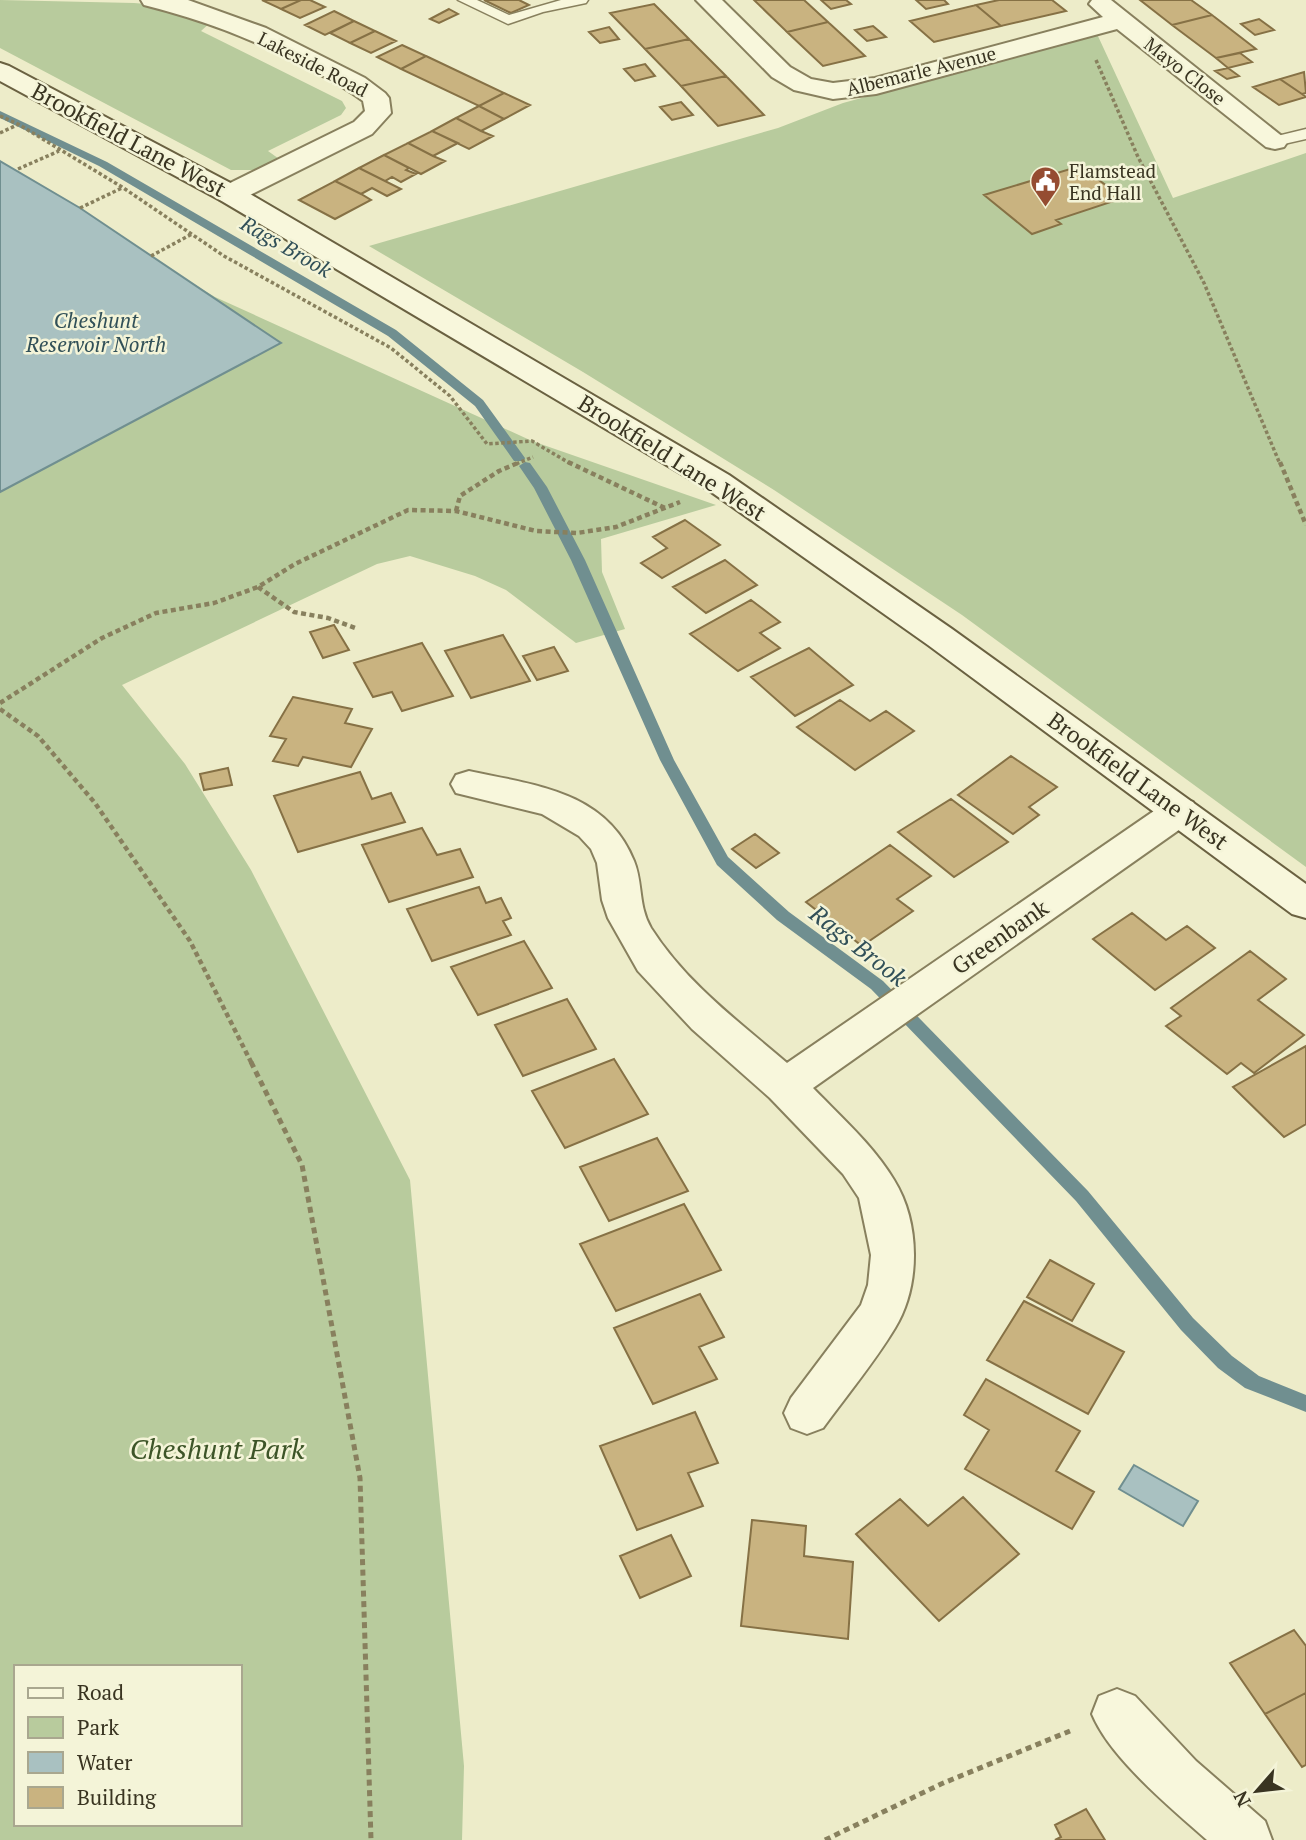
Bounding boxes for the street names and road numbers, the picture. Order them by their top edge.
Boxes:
street label: Lakeside Road [254,25,373,102]
street label: Mayo Close [1140,31,1231,110]
street label: Albemarle Avenue [843,40,998,101]
street label: Brookfield Lane West [27,75,232,204]
street label: Brookfield Lane West [572,387,772,528]
street label: Brookfield Lane West [1042,705,1235,857]
street label: Greenbank [945,892,1054,981]

